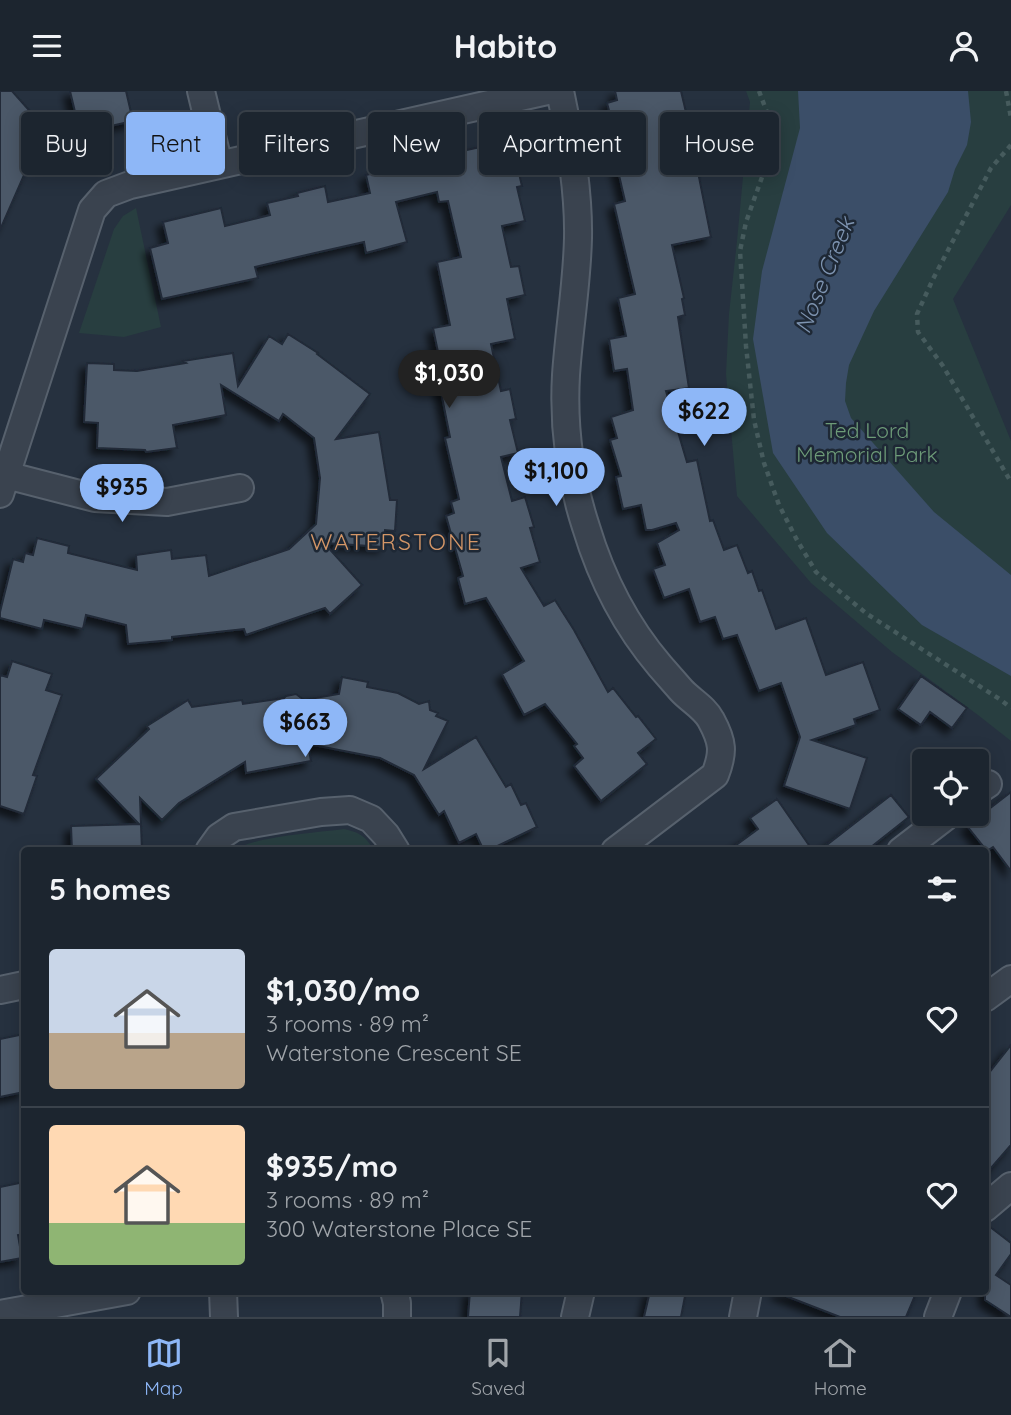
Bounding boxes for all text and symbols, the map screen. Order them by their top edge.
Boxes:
text: Habito [454,26,557,66]
icon: menu [28,27,66,65]
icon: person [945,27,983,65]
chip: Buy [21,112,112,175]
chip: Rent [126,112,225,175]
chip: Filters [239,112,354,175]
chip: New [368,112,465,175]
chip: Apartment [479,112,646,175]
chip: House [660,112,779,175]
water label: Nose Creek [788,211,861,337]
pin: $1,030 [392,351,506,410]
text: $1,030 [414,358,484,387]
pin: $622 [663,389,745,448]
text: $622 [678,396,730,425]
park label: Ted Lord Memorial Park [796,417,938,467]
pin: $1,100 [499,449,613,508]
text: $1,100 [524,456,588,485]
pin: $935 [81,465,163,524]
text: $935 [96,472,148,501]
district label: WATERSTONE [310,527,482,556]
pin: $663 [264,699,346,759]
text: $663 [279,707,331,736]
map controls [912,749,989,826]
button: locate [912,749,989,826]
text: 5 homes [49,870,171,908]
icon: filters [923,870,961,908]
text: $1,030/mo [266,971,420,1009]
icon: home [105,977,189,1061]
icon: heart [923,1000,961,1038]
text: 3 rooms · 89 m² [266,1009,429,1038]
text: Waterstone Crescent SE [266,1038,522,1067]
text: $935/mo [266,1147,398,1185]
icon: home [105,1153,189,1237]
icon: heart [923,1176,961,1214]
text: 3 rooms · 89 m² [266,1185,429,1214]
text: 300 Waterstone Place SE [266,1214,532,1243]
tab: Map [144,1334,183,1400]
tab: Saved [471,1334,525,1400]
tab: Home [814,1334,867,1400]

